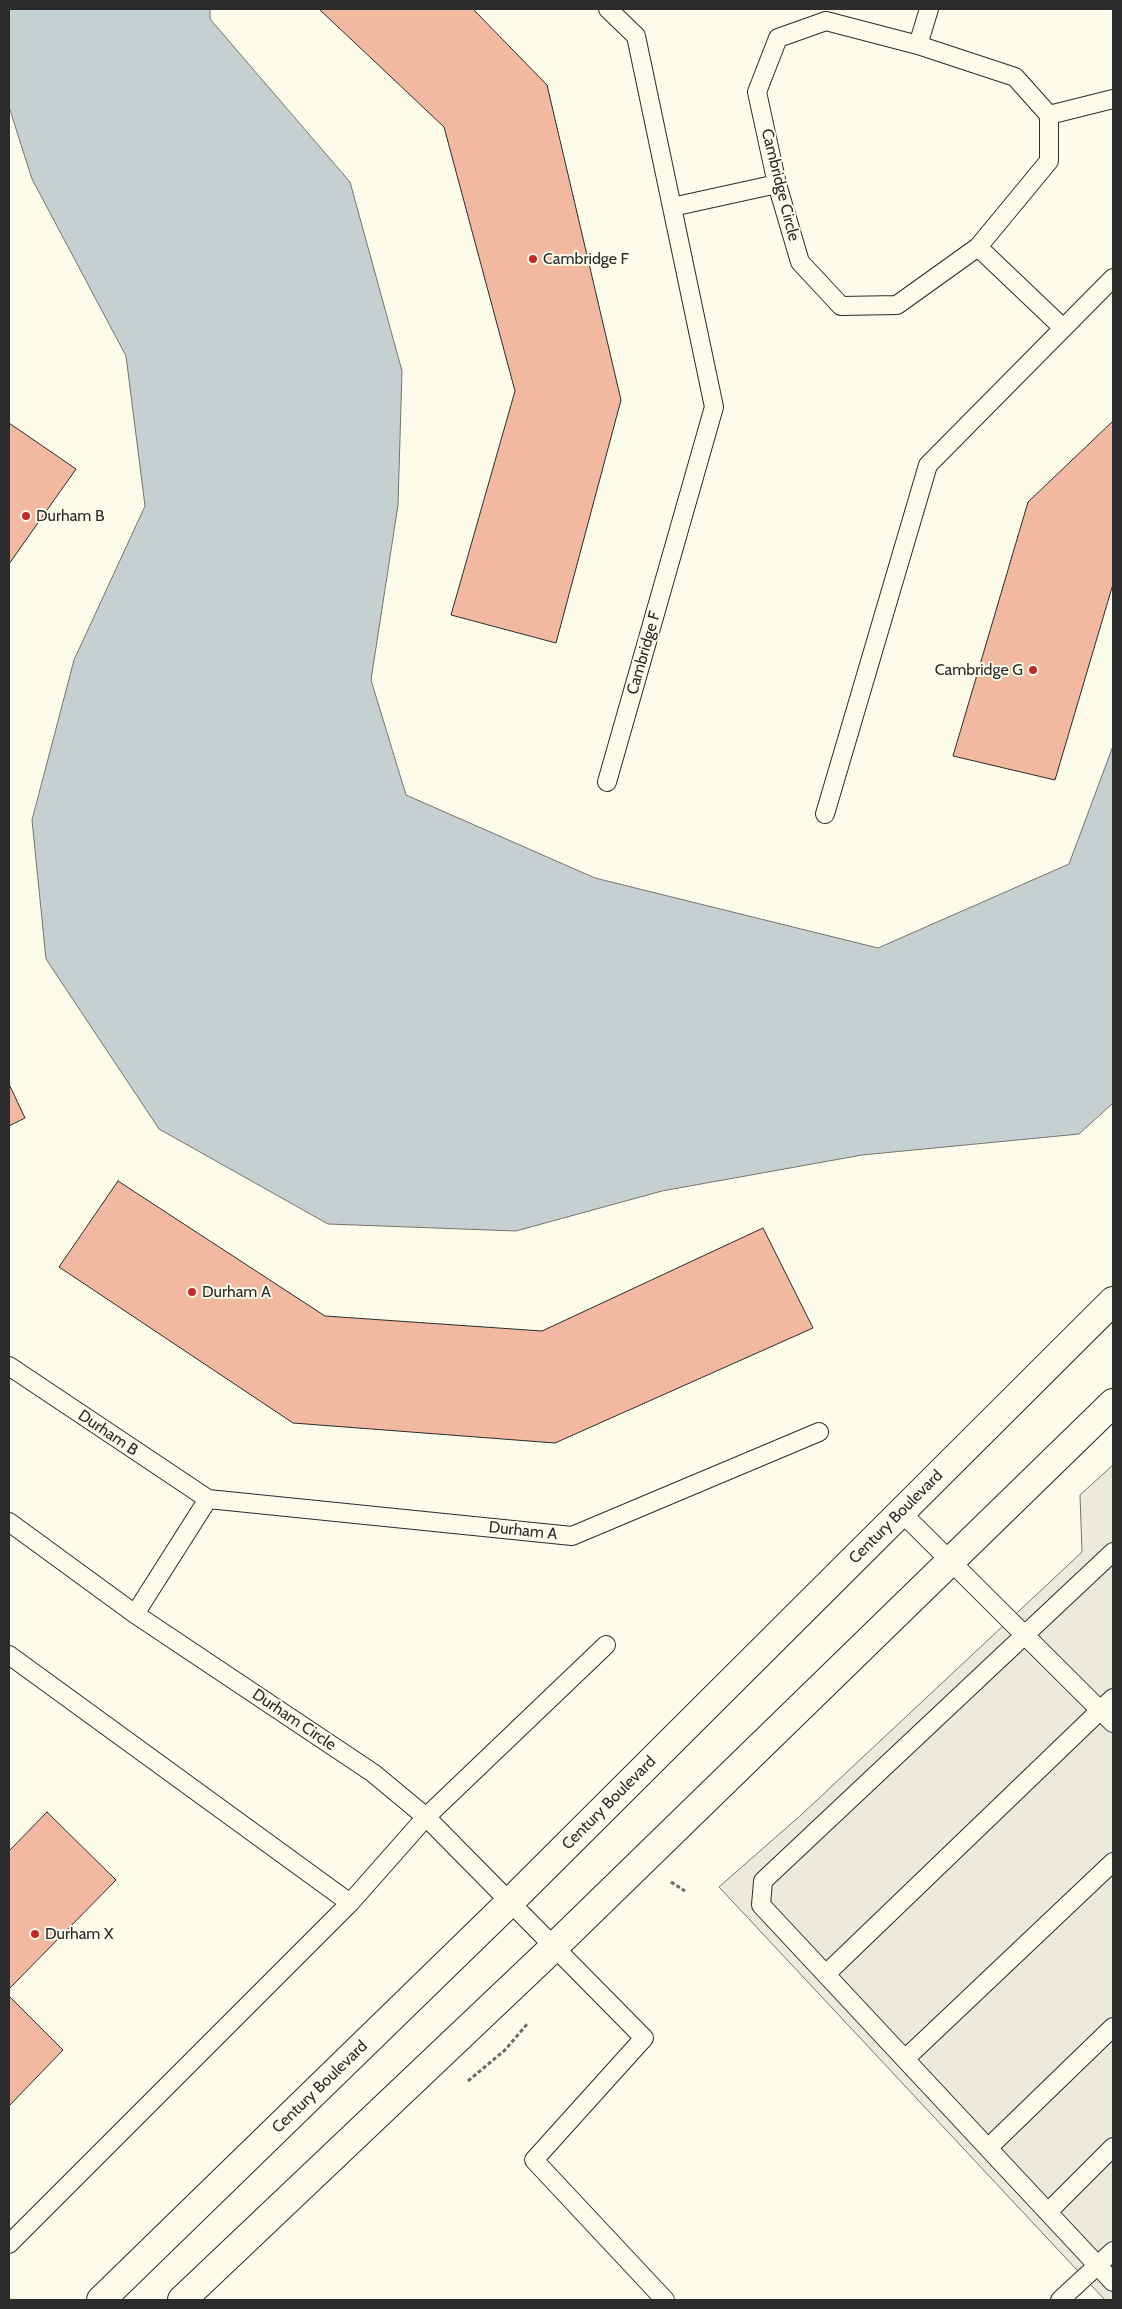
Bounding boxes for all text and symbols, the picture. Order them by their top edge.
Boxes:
street label: Cambridge Circle [757,127,803,243]
place label: Cambridge F [543,249,629,269]
marker: Cambridge F [527,253,539,265]
place label: Durham B [36,506,105,526]
marker: Durham B [20,510,32,522]
street label: Cambridge F [623,609,665,697]
place label: Cambridge G [935,660,1023,680]
marker: Cambridge G [1027,664,1039,676]
place label: Durham A [202,1282,271,1302]
marker: Durham A [186,1286,198,1298]
street label: Durham B [74,1406,142,1460]
street label: Century Boulevard [845,1466,947,1568]
street label: Durham A [488,1518,558,1544]
street label: Durham Circle [249,1685,339,1755]
street label: Century Boulevard [558,1752,660,1854]
place label: Durham X [45,1924,113,1944]
marker: Durham X [29,1928,41,1940]
street label: Century Boulevard [268,2037,372,2137]

